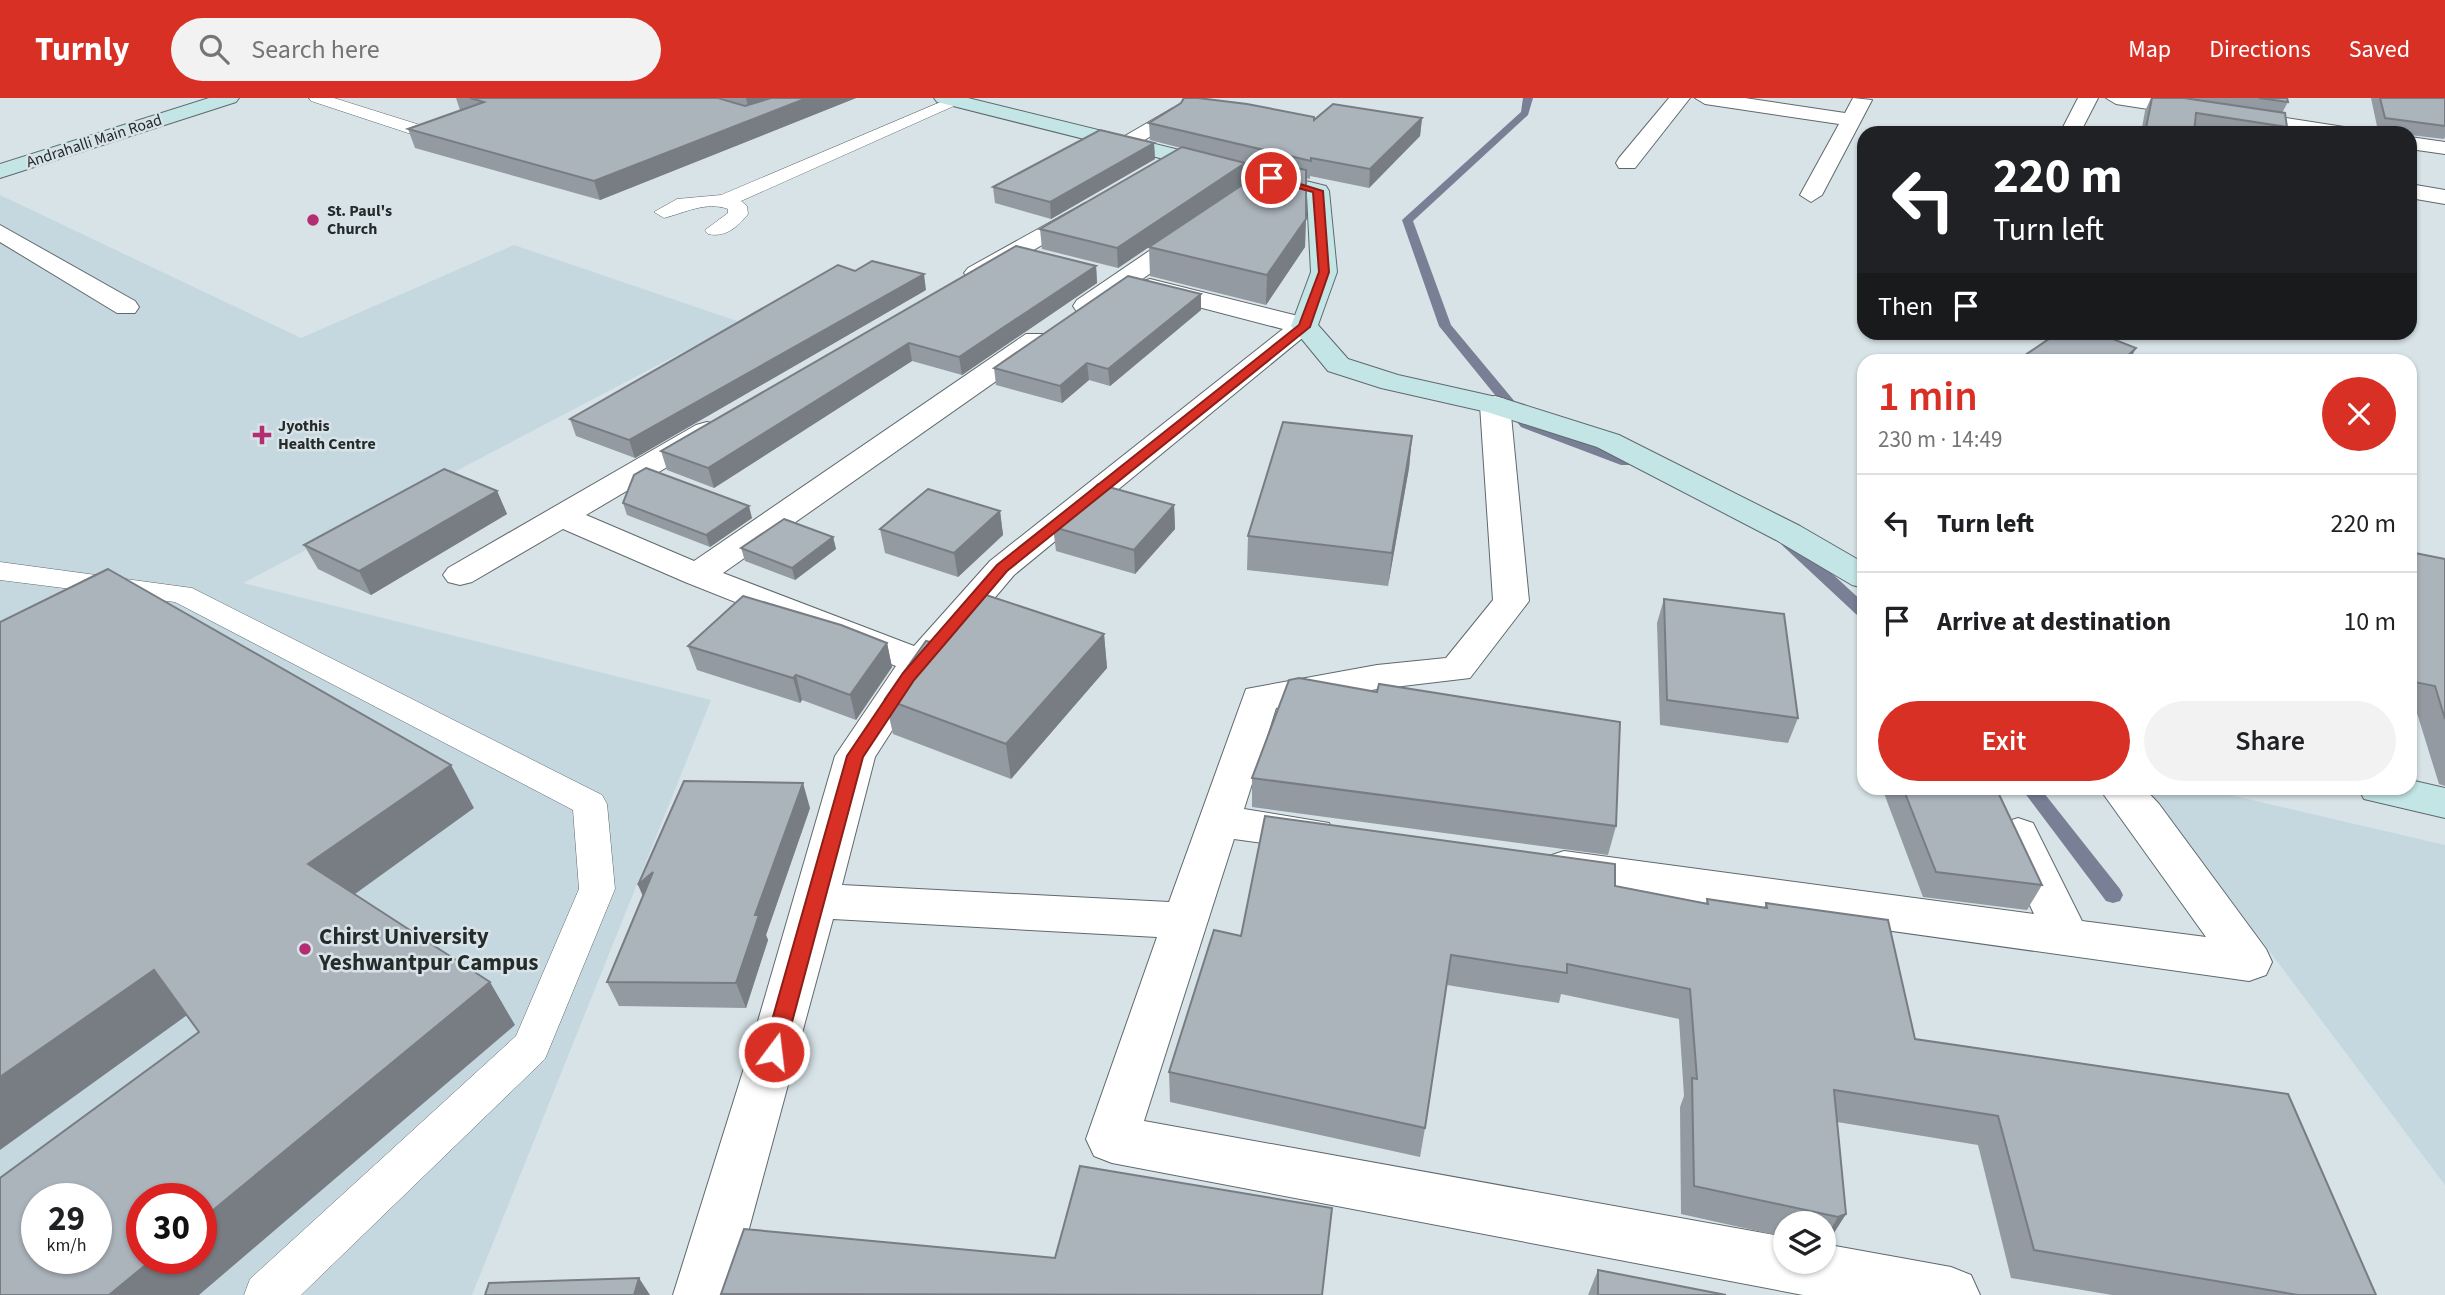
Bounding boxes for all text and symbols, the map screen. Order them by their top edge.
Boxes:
search box [171,18,661,81]
text: Turnly [35,26,129,73]
icon: search [195,30,233,68]
text: Search here [251,31,380,68]
text: Map [2128,32,2171,67]
text: Directions [2209,32,2311,67]
text: Saved [2349,32,2410,67]
street label: Andrahalli Main Road [23,109,165,173]
text: 220 m [1993,142,2122,212]
pin [1241,148,1301,208]
icon: left [1878,154,1969,245]
icon: arrive [1252,159,1290,197]
place label: St. Paul's Church [327,200,392,240]
text: Turn left [1993,207,2104,253]
marker: St. Paul's Church [305,212,321,228]
icon: arrive [1947,287,1985,325]
text: Then [1878,288,1933,325]
text: 1 min [1878,367,1978,427]
button: close [2322,377,2396,451]
place label: Jyothis Health Centre [278,415,376,455]
text: 230 m · 14:49 [1878,423,2002,456]
marker: Jyothis Health Centre [252,425,272,445]
icon: left [1878,504,1916,542]
text: Turn left [1937,505,2034,542]
text: 220 m [2330,505,2396,542]
icon: arrive [1878,602,1916,640]
text: Arrive at destination [1937,603,2171,640]
text: 10 m [2343,603,2396,640]
button: Exit [1878,701,2130,781]
button: Share [2144,701,2396,781]
place label: Chirst University Yeshwantpur Campus [318,920,538,979]
marker: Chirst University Yeshwantpur Campus [297,941,313,957]
position arrow [737,1015,811,1089]
speed limit sign: 30 [126,1183,217,1274]
text: 29 [48,1194,85,1244]
map controls [1773,1211,1836,1274]
button: layers [1773,1211,1836,1274]
text: km/h [47,1233,86,1258]

